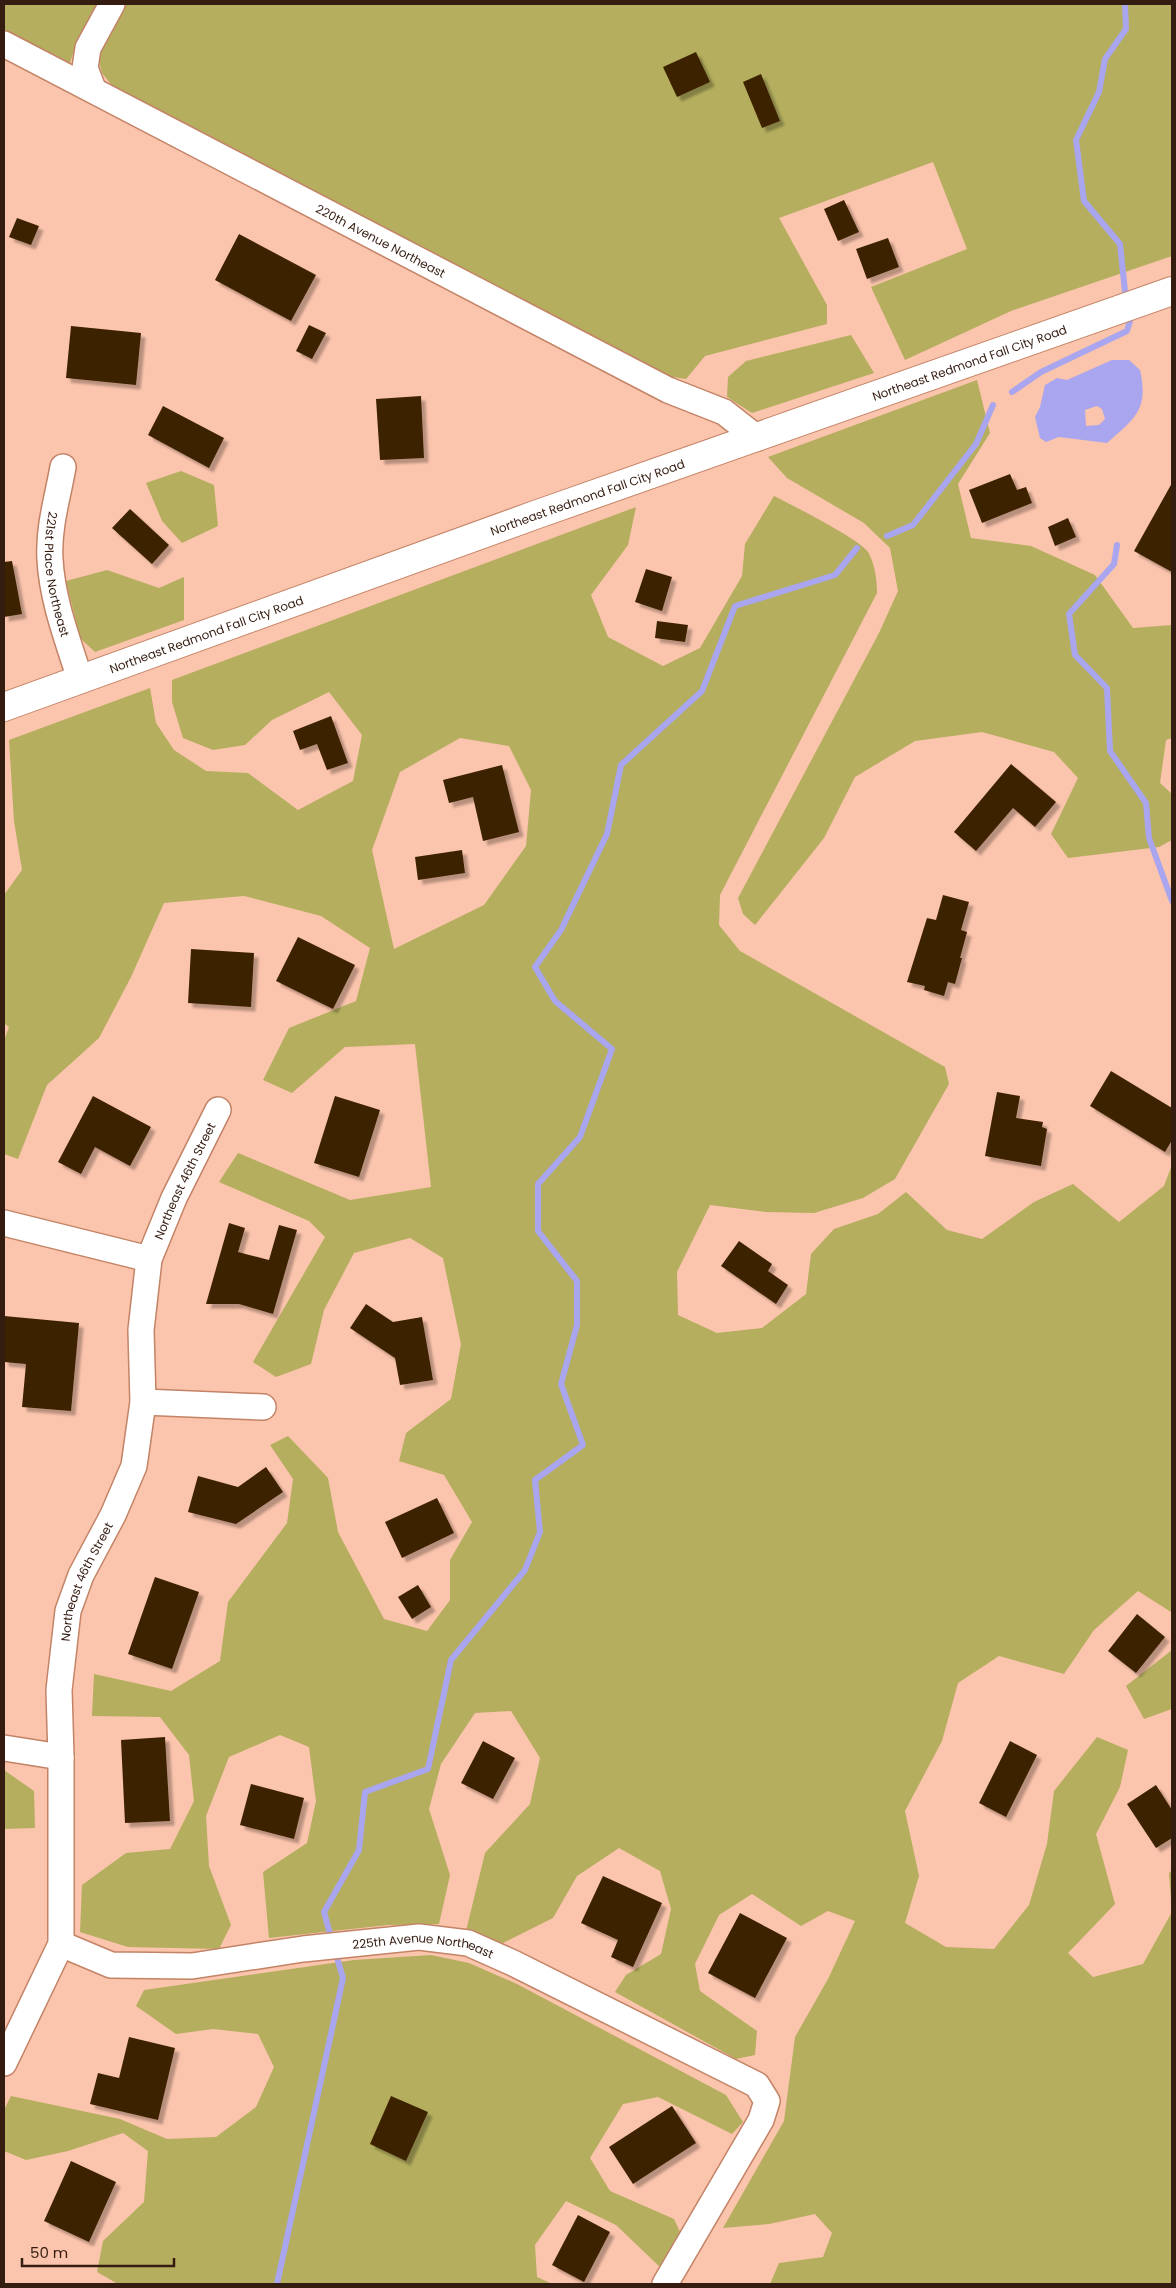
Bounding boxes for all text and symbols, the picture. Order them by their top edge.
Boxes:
street label: 220th Avenue Northeast [313,200,449,281]
street label: Northeast Redmond Fall City Road [870,320,1069,404]
street label: Northeast Redmond Fall City Road [488,455,687,539]
street label: 221st Place Northeast [41,510,74,639]
street label: Northeast Redmond Fall City Road [107,591,306,677]
street label: Northeast 46th Street [149,1119,219,1242]
street label: Northeast 46th Street [56,1519,116,1642]
street label: 225th Avenue Northeast [351,1929,497,1962]
scale bar [22,2236,175,2268]
text: 50 m [30,2242,68,2263]

